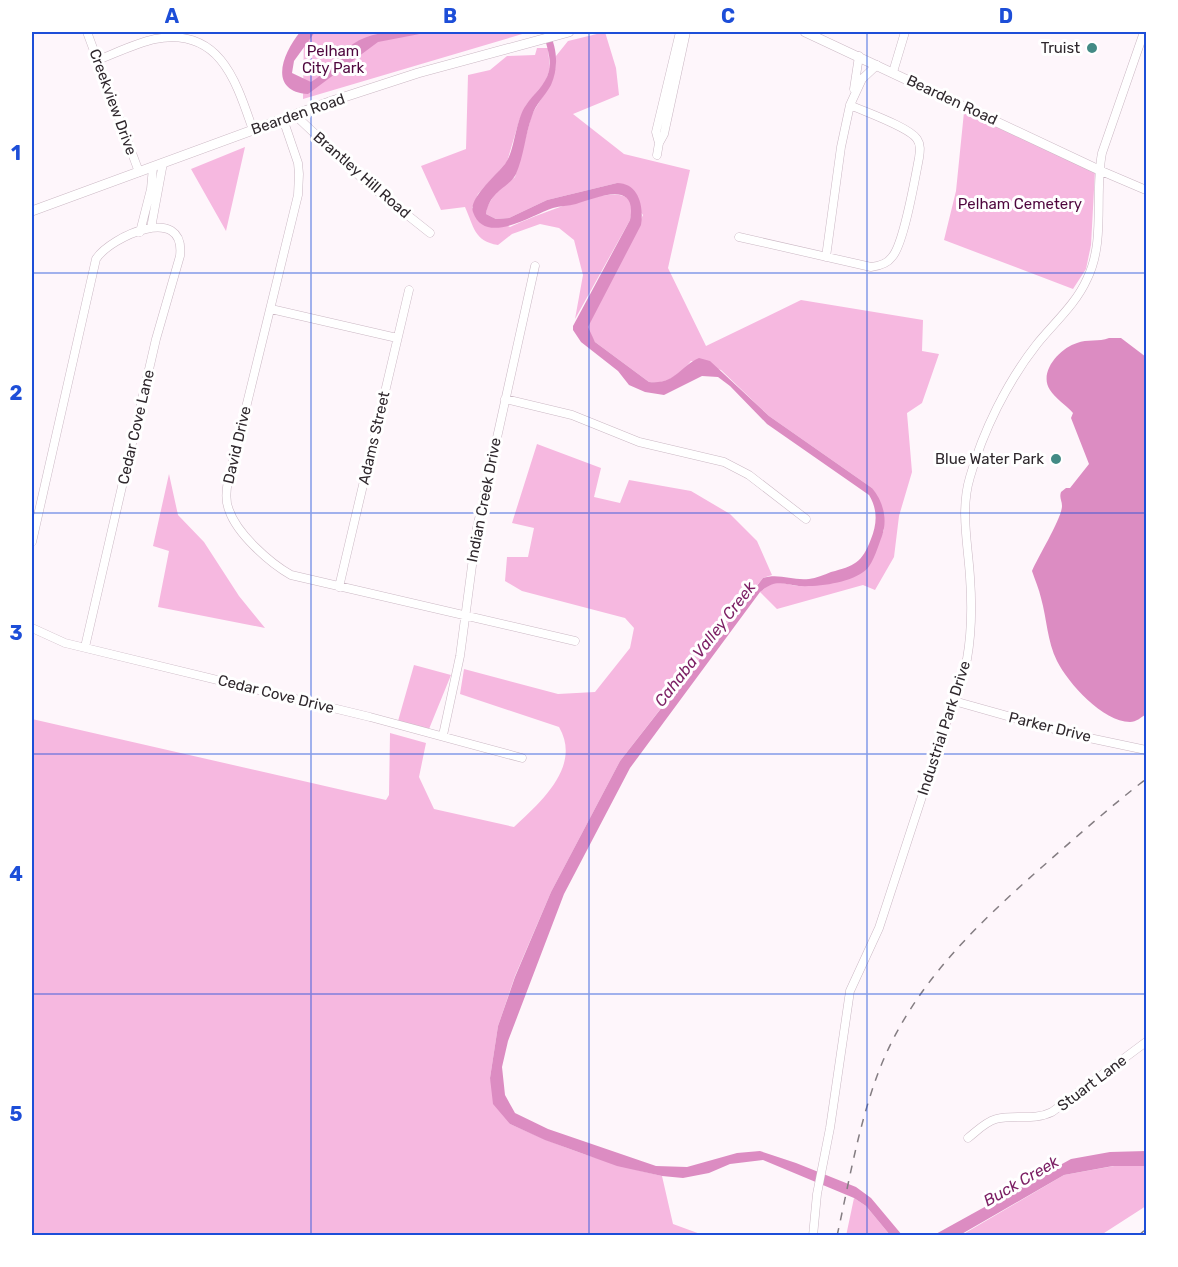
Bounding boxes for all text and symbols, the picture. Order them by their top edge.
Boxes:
text: A [165,4,180,28]
text: B [443,4,457,28]
text: C [721,4,735,28]
text: D [999,4,1013,28]
place label: Truist [1041,39,1080,57]
marker: Truist [1085,41,1099,55]
park label: Pelham City Park [302,42,364,77]
street label: Creekview Drive [85,46,141,158]
street label: Bearden Road [904,71,1000,129]
street label: Bearden Road [249,90,347,138]
street label: Brantley Hill Road [310,128,414,222]
text: 1 [11,141,21,165]
park label: Pelham Cemetery [958,195,1082,213]
street label: Cedar Cove Lane [114,368,158,486]
text: 2 [10,381,23,405]
street label: Adams Street [355,389,394,486]
street label: David Drive [219,404,255,486]
street label: Indian Creek Drive [463,436,505,564]
place label: Blue Water Park [935,450,1044,468]
marker: Blue Water Park [1049,452,1063,466]
water label: Cahaba Valley Creek [650,577,760,710]
text: 3 [9,621,23,645]
street label: Industrial Park Drive [914,658,974,798]
street label: Cedar Cove Drive [216,671,336,717]
street label: Parker Drive [1007,708,1093,746]
text: 4 [9,862,23,886]
street label: Stuart Lane [1054,1051,1130,1115]
text: 5 [10,1102,23,1126]
water label: Buck Creek [980,1151,1063,1210]

